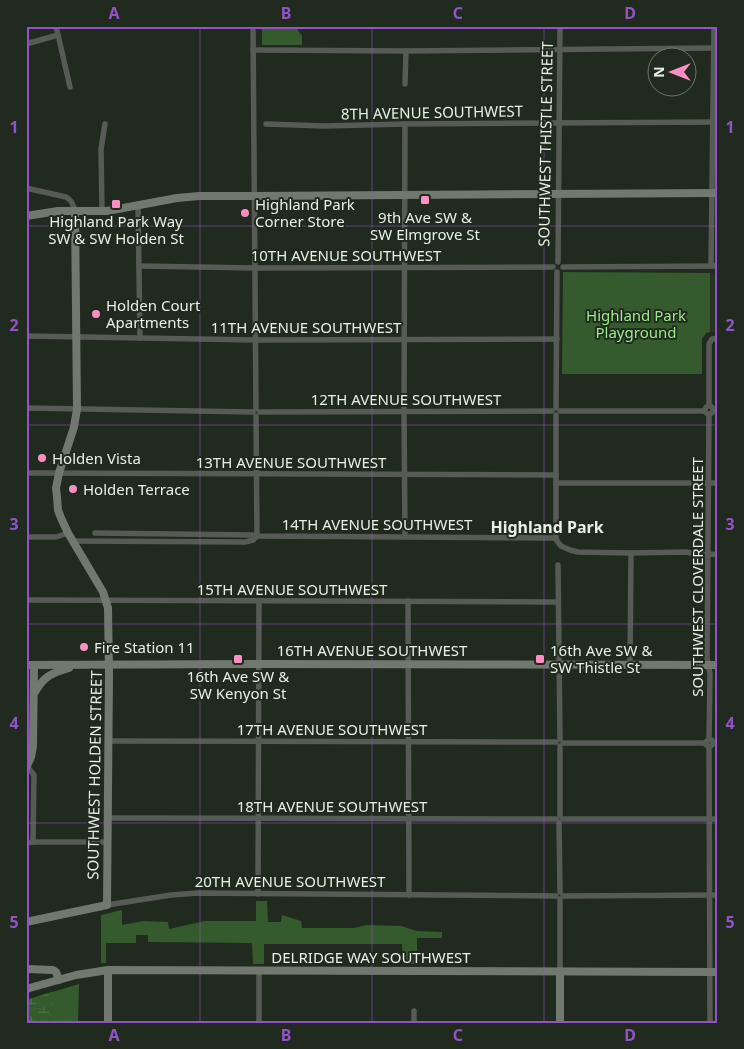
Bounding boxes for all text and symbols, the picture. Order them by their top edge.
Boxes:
text: A [108,2,120,24]
text: B [281,2,291,24]
text: C [453,2,463,24]
text: D [624,2,636,24]
street label: SOUTHWEST THISTLE STREET [533,41,557,247]
north arrow [646,48,696,98]
text: N [649,66,668,78]
street label: 8TH AVENUE SOUTHWEST [341,100,524,124]
text: 1 [9,116,19,138]
text: 1 [725,116,735,138]
place label: Highland Park Corner Store [255,194,355,231]
marker: 9th Ave SW & SW Elmgrove St [419,194,431,206]
marker: Highland Park Way SW & SW Holden St [110,198,122,210]
marker: Highland Park Corner Store [239,207,251,219]
place label: 9th Ave SW & SW Elmgrove St [370,207,481,244]
place label: Highland Park Way SW & SW Holden St [48,211,184,248]
street label: 10TH AVENUE SOUTHWEST [251,245,442,265]
place label: Holden Court Apartments [106,295,201,332]
park label: Highland Park Playground [586,305,686,342]
marker: Holden Court Apartments [90,308,102,320]
text: 2 [9,314,19,336]
text: 2 [725,314,735,336]
street label: 11TH AVENUE SOUTHWEST [211,317,402,337]
street label: 12TH AVENUE SOUTHWEST [311,389,502,409]
place label: Holden Vista [52,448,141,468]
marker: Holden Vista [36,452,48,464]
street label: 13TH AVENUE SOUTHWEST [196,452,387,472]
street label: SOUTHWEST CLOVERDALE STREET [687,457,707,697]
place label: Holden Terrace [83,479,190,499]
marker: Holden Terrace [67,483,79,495]
text: 3 [9,513,19,535]
text: 3 [725,513,735,535]
street label: 14TH AVENUE SOUTHWEST [282,514,473,534]
district label: Highland Park [490,516,604,538]
street label: 15TH AVENUE SOUTHWEST [197,579,388,599]
place label: Fire Station 11 [94,637,195,657]
street label: 16TH AVENUE SOUTHWEST [277,640,468,660]
place label: 16th Ave SW & SW Thistle St [550,640,652,677]
marker: Fire Station 11 [78,641,90,653]
marker: 16th Ave SW & SW Kenyon St [232,653,244,665]
marker: 16th Ave SW & SW Thistle St [534,653,546,665]
place label: 16th Ave SW & SW Kenyon St [187,666,289,703]
street label: SOUTHWEST HOLDEN STREET [82,670,106,880]
text: 4 [9,712,19,734]
text: 4 [725,712,735,734]
street label: 17TH AVENUE SOUTHWEST [237,719,428,739]
street label: 18TH AVENUE SOUTHWEST [237,796,428,816]
street label: 20TH AVENUE SOUTHWEST [195,871,386,891]
text: 5 [9,911,19,933]
text: 5 [725,911,735,933]
street label: DELRIDGE WAY SOUTHWEST [271,947,471,967]
text: A [108,1024,120,1046]
text: B [281,1024,291,1046]
text: C [453,1024,463,1046]
text: D [624,1024,636,1046]

